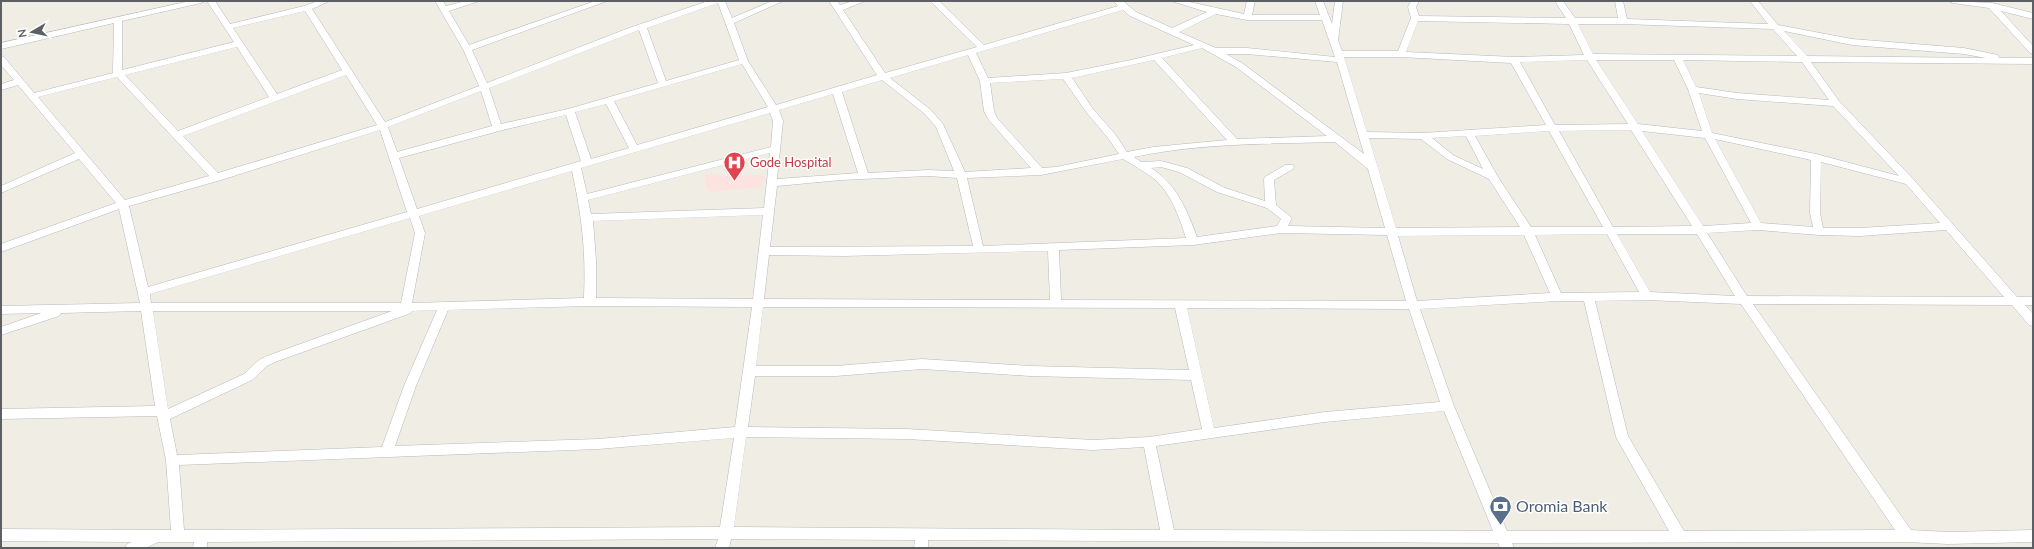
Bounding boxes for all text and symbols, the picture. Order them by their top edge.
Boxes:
north arrow [12,12,52,52]
text: N [15,28,29,39]
hospital icon: Gode Hospital [721,149,747,182]
place label: Gode Hospital [750,154,832,170]
bank icon: Oromia Bank [1488,493,1514,526]
place label: Oromia Bank [1516,496,1608,515]

